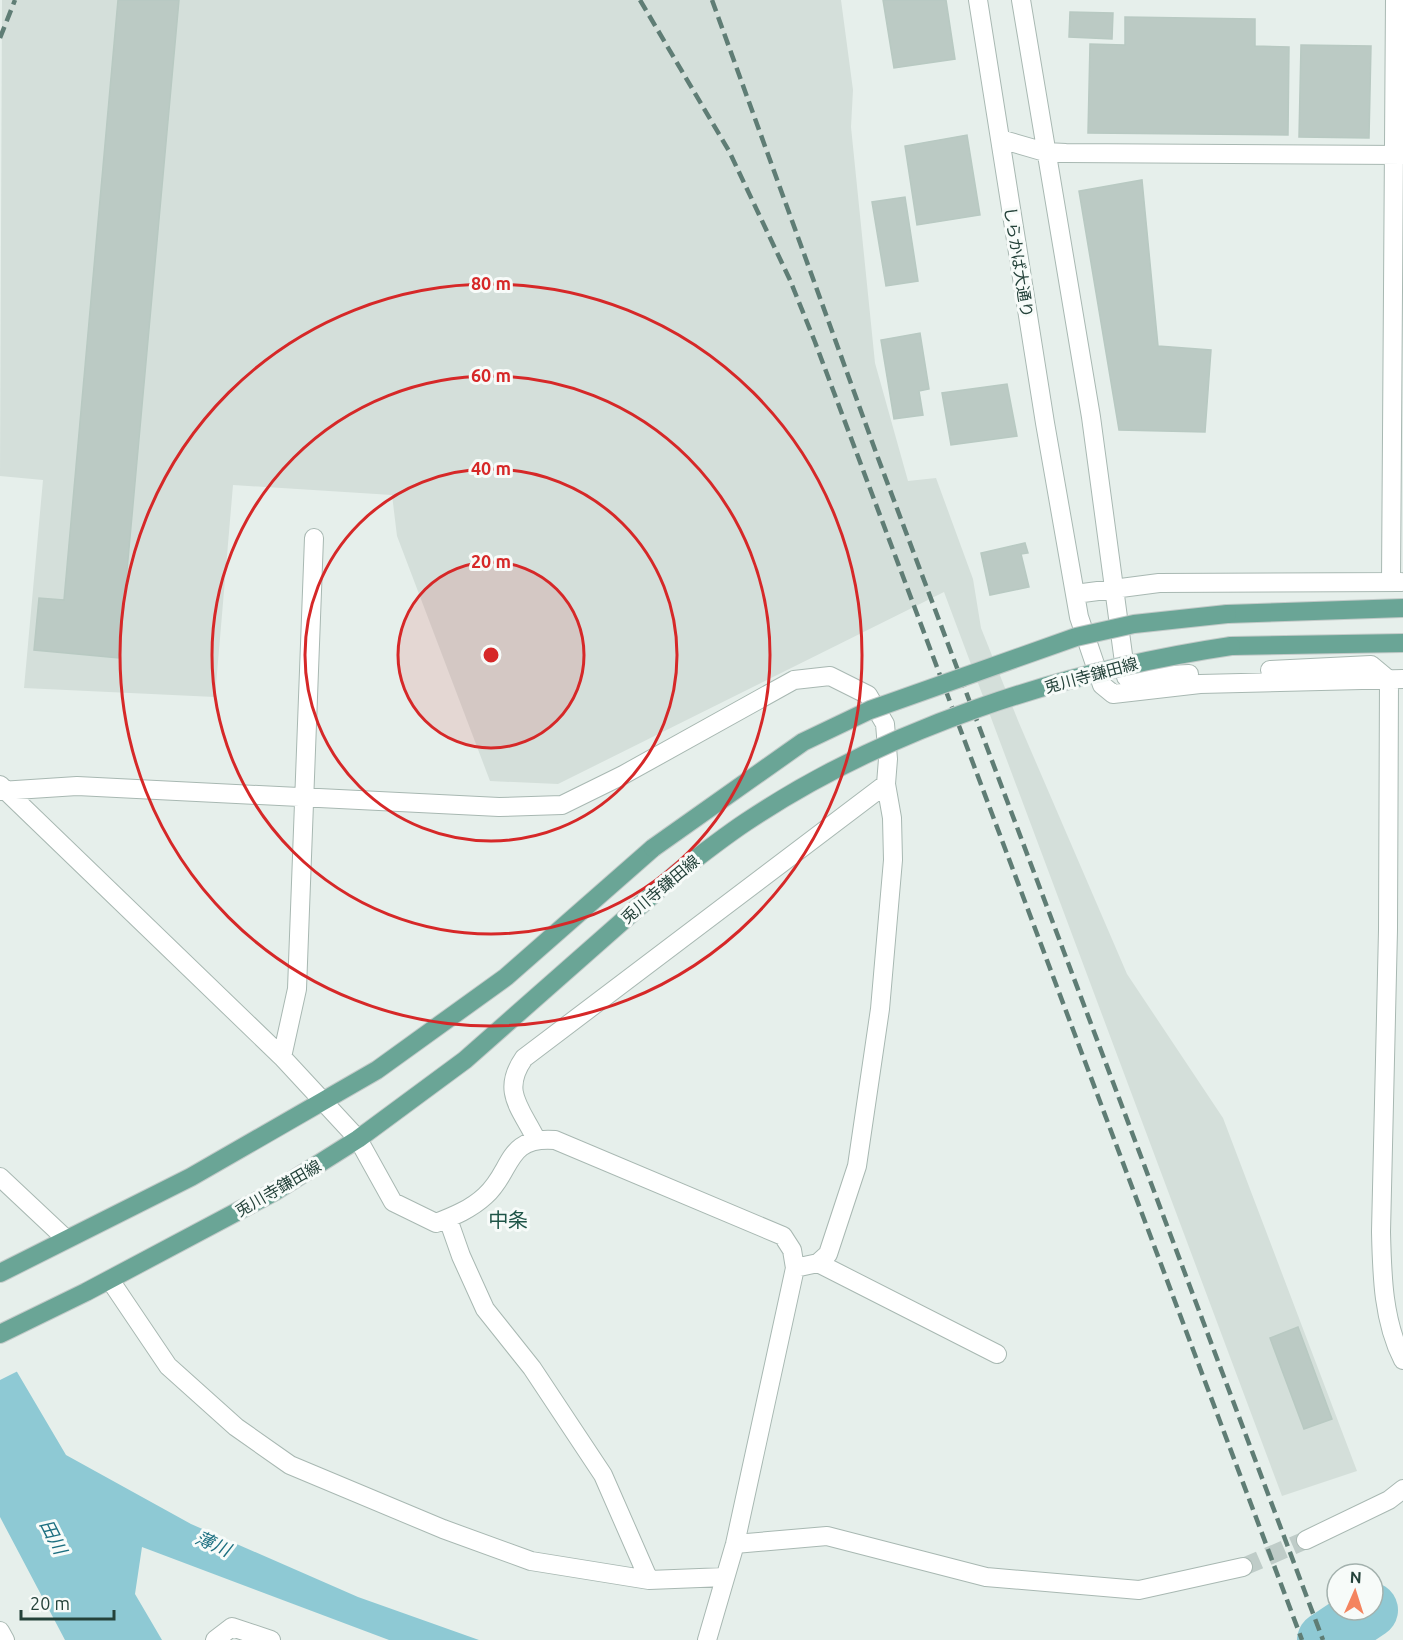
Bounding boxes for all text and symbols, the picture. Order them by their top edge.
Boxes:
street label: しらかば大通り [1001,205,1037,319]
text: 80 m [471,273,511,293]
text: 60 m [471,365,511,385]
text: 40 m [471,458,511,478]
text: 20 m [471,551,511,571]
centre of rings [481,645,501,665]
street label: 兎川寺鎌田線 [1042,654,1140,696]
street label: 兎川寺鎌田線 [617,851,703,927]
street label: 兎川寺鎌田線 [232,1156,324,1220]
district label: 中条 [488,1208,528,1231]
water label: 田川 [37,1516,72,1559]
water label: 薄川 [193,1527,236,1560]
north arrow [1325,1562,1385,1622]
text: N [1349,1568,1362,1586]
scale bar [21,1583,114,1621]
text: 20 m [30,1593,70,1613]

